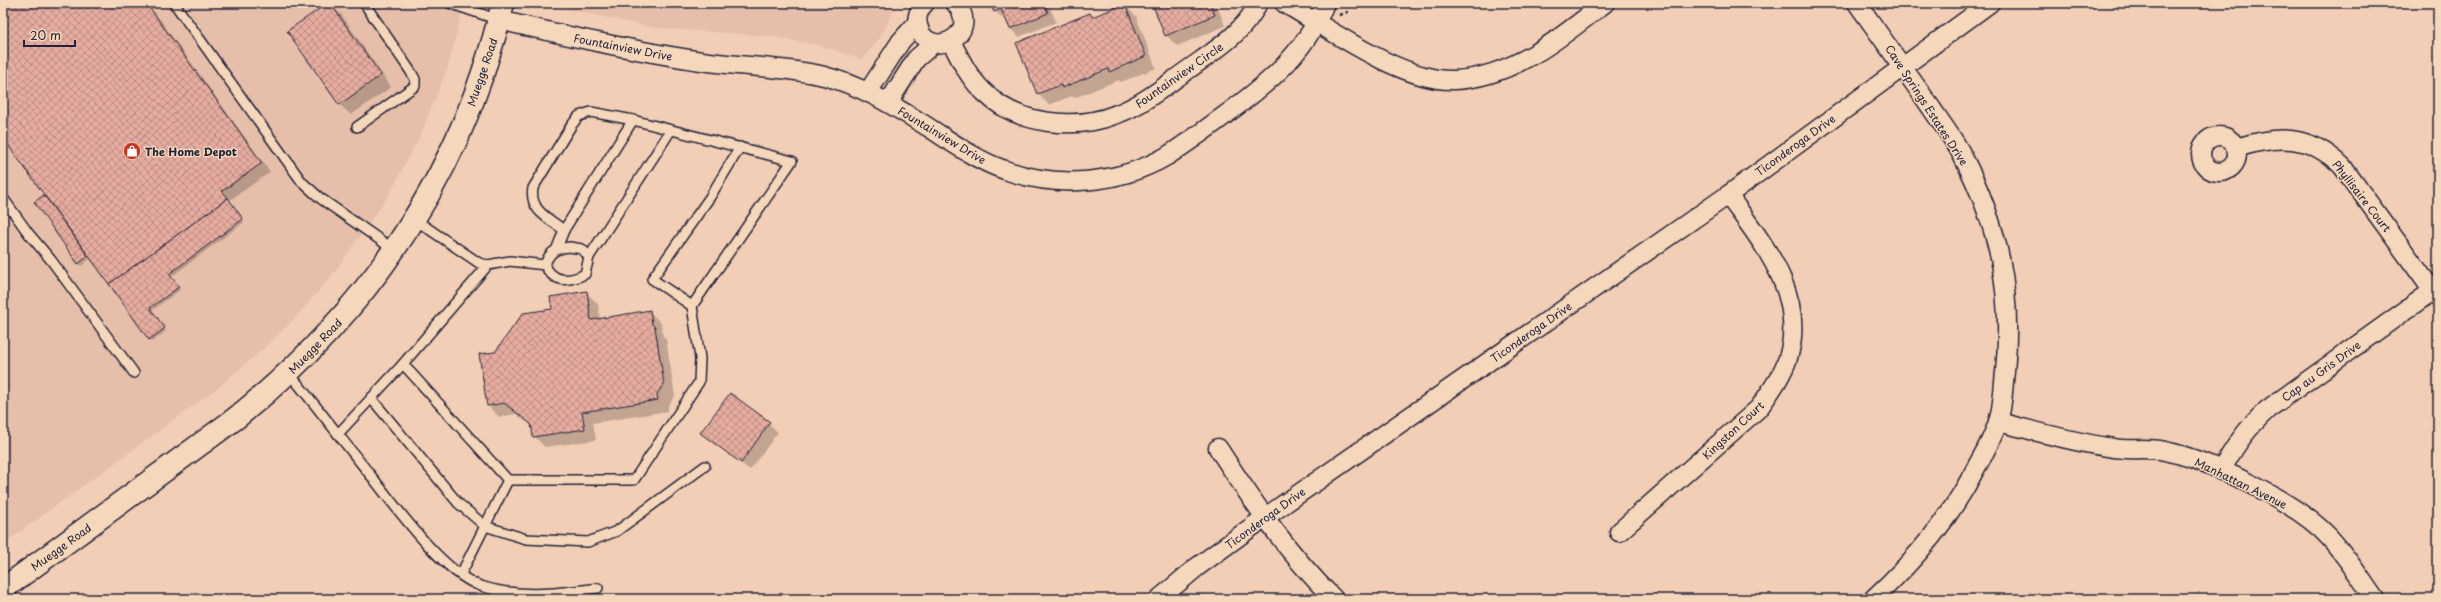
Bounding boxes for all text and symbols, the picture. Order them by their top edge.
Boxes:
scale bar [24,22,75,48]
text: 20 m [30,26,61,44]
street label: Fountainview Drive [572,29,674,65]
street label: Muegge Road [462,35,502,109]
street label: Fountainview Circle [1131,38,1227,112]
street label: Cave Springs Estates Drive [1881,41,1973,169]
street label: Fountainview Drive [895,102,990,168]
street label: Ticonderoga Drive [1751,110,1839,180]
shop icon: The Home Depot [122,141,142,161]
place label: The Home Depot [145,143,237,160]
street label: Phyllisaire Court [2329,157,2396,236]
street label: Ticonderoga Drive [1487,297,1575,366]
street label: Muegge Road [284,314,346,378]
street label: Cap au Gris Drive [2278,336,2364,406]
street label: Kingston Court [1698,396,1768,463]
street label: Manhattan Avenue [2192,453,2290,513]
street label: Ticonderoga Drive [1221,483,1309,553]
street label: Muegge Road [27,519,95,575]

